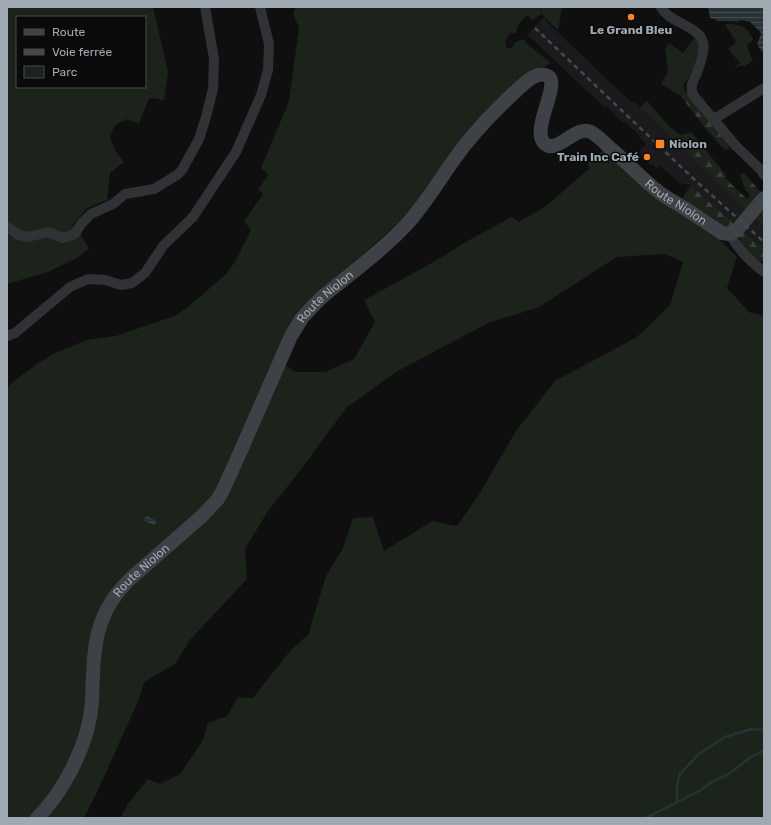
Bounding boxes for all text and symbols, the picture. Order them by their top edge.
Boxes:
marker: Le Grand Bleu [626,12,636,22]
legend [16,16,146,88]
place label: Le Grand Bleu [590,23,672,37]
text: Route [52,25,86,39]
text: Voie ferrée [52,45,112,59]
text: Parc [52,65,78,79]
place label: Niolon [669,137,707,151]
marker: Niolon [654,138,666,150]
place label: Train Inc Café [557,150,639,164]
marker: Train Inc Café [642,152,652,162]
street label: Route Niolon [642,177,709,228]
street label: Route Niolon [294,268,356,325]
street label: Route Niolon [110,541,172,600]

